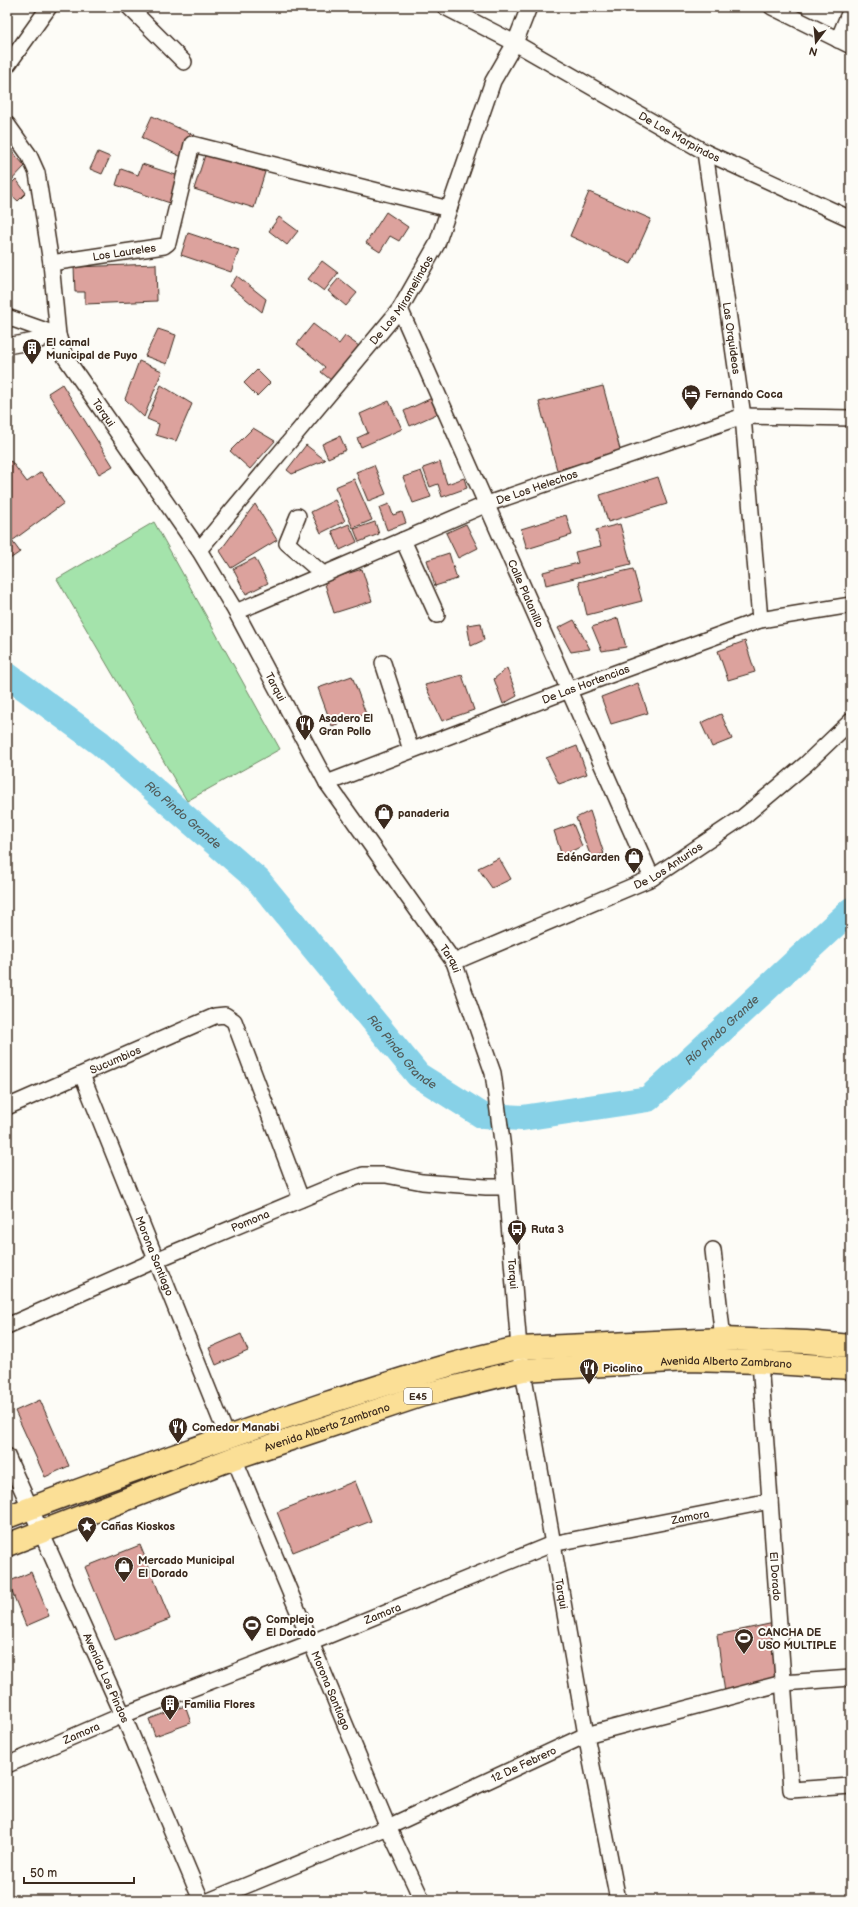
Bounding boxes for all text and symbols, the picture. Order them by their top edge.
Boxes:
north arrow [796,22,836,62]
text: N [808,44,819,59]
street label: De Los Marpindos [636,109,722,165]
street label: Los Laureles [92,241,157,264]
street label: De Los Miramelindos [367,253,436,348]
street label: Las Orquideas [720,301,743,376]
place label: El camal Municipal de Puyo [46,336,138,362]
building icon: El camal Municipal de Puyo [21,337,43,365]
hotel icon: Fernando Coca [680,383,702,411]
place label: Fernando Coca [705,388,783,401]
street label: Tarqui [89,397,117,429]
street label: De Los Helechos [495,467,580,507]
street label: Calle Platanillo [505,557,546,630]
street label: De Las Hortencias [540,662,632,707]
street label: Tarqui [262,670,288,704]
place label: Asadero El Gran Pollo [318,712,373,738]
restaurant icon: Asadero El Gran Pollo [294,713,316,741]
water label: Río Pindo Grande [141,778,224,853]
shop icon: panaderia [373,802,395,830]
place label: panaderia [398,807,449,820]
street label: De Los Anturios [632,840,706,892]
shop icon: EdénGarden [623,846,645,874]
place label: EdénGarden [557,851,620,864]
street label: Tarqui [437,942,463,974]
water label: Río Pindo Grande [682,992,763,1069]
water label: Río Pindo Grande [364,1012,439,1093]
street label: Sucumbios [88,1043,143,1077]
street label: Pomona [229,1207,272,1235]
street label: Morona Santiago [132,1214,176,1298]
bus stop icon: Ruta 3 [506,1218,528,1246]
place label: Ruta 3 [531,1223,564,1236]
street label: Tarqui [505,1258,520,1290]
street label: Avenida Alberto Zambrano [660,1354,792,1371]
restaurant icon: Picolino [578,1357,600,1385]
place label: Picolino [603,1362,643,1375]
road number: E45 [404,1388,432,1404]
street label: Avenida Alberto Zambrano [263,1401,392,1454]
restaurant icon: Comedor Manabi [167,1416,189,1444]
place label: Comedor Manabi [192,1421,280,1434]
street label: Zamora [669,1507,710,1528]
place icon: Cañas Kioskos [76,1515,98,1543]
place label: Cañas Kioskos [101,1520,175,1533]
street label: El Dorado [767,1551,783,1602]
place label: Mercado Municipal El Dorado [138,1554,235,1580]
shop icon: Mercado Municipal El Dorado [113,1555,135,1583]
street label: Tarqui [552,1578,570,1610]
street label: Zamora [362,1601,403,1627]
place label: Complejo El Dorado [266,1613,316,1639]
sports icon: Complejo El Dorado [241,1614,263,1642]
place label: CANCHA DE USO MULTIPLE [758,1626,837,1652]
sports icon: CANCHA DE USO MULTIPLE [733,1627,755,1655]
street label: Avenida Los Pindos [80,1631,132,1725]
street label: Morona Santiago [308,1649,353,1732]
building icon: Familia Flores [159,1693,181,1721]
place label: Familia Flores [184,1698,256,1711]
street label: Zamora [60,1720,102,1747]
street label: 12 De Febrero [489,1744,558,1785]
scale bar [24,1859,134,1885]
text: 50 m [30,1866,57,1881]

